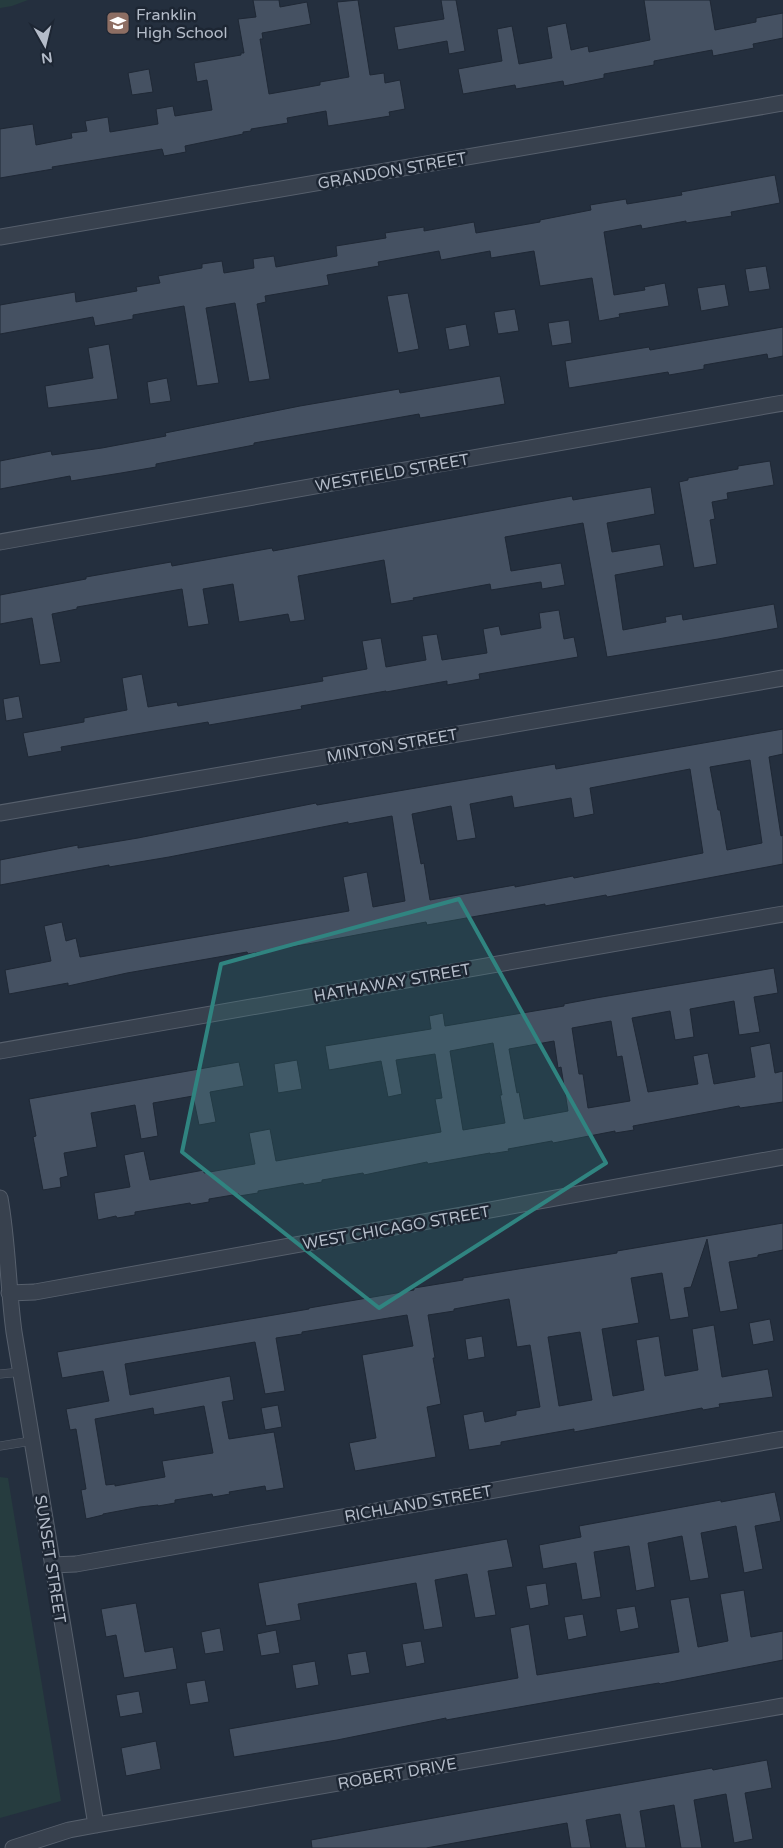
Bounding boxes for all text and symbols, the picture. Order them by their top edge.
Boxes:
place label: Franklin High School [136,5,227,43]
school or university icon: Franklin High School [105,10,131,36]
north arrow [20,20,70,70]
text: N [40,48,53,67]
street label: GRANDON STREET [316,148,468,194]
street label: WESTFIELD STREET [314,450,471,496]
street label: MINTON STREET [325,725,460,767]
street label: HATHAWAY STREET [312,959,472,1007]
street label: WEST CHICAGO STREET [301,1202,492,1254]
street label: RICHLAND STREET [343,1481,494,1527]
street label: SUNSET STREET [30,1494,70,1625]
street label: ROBERT DRIVE [336,1754,458,1794]

